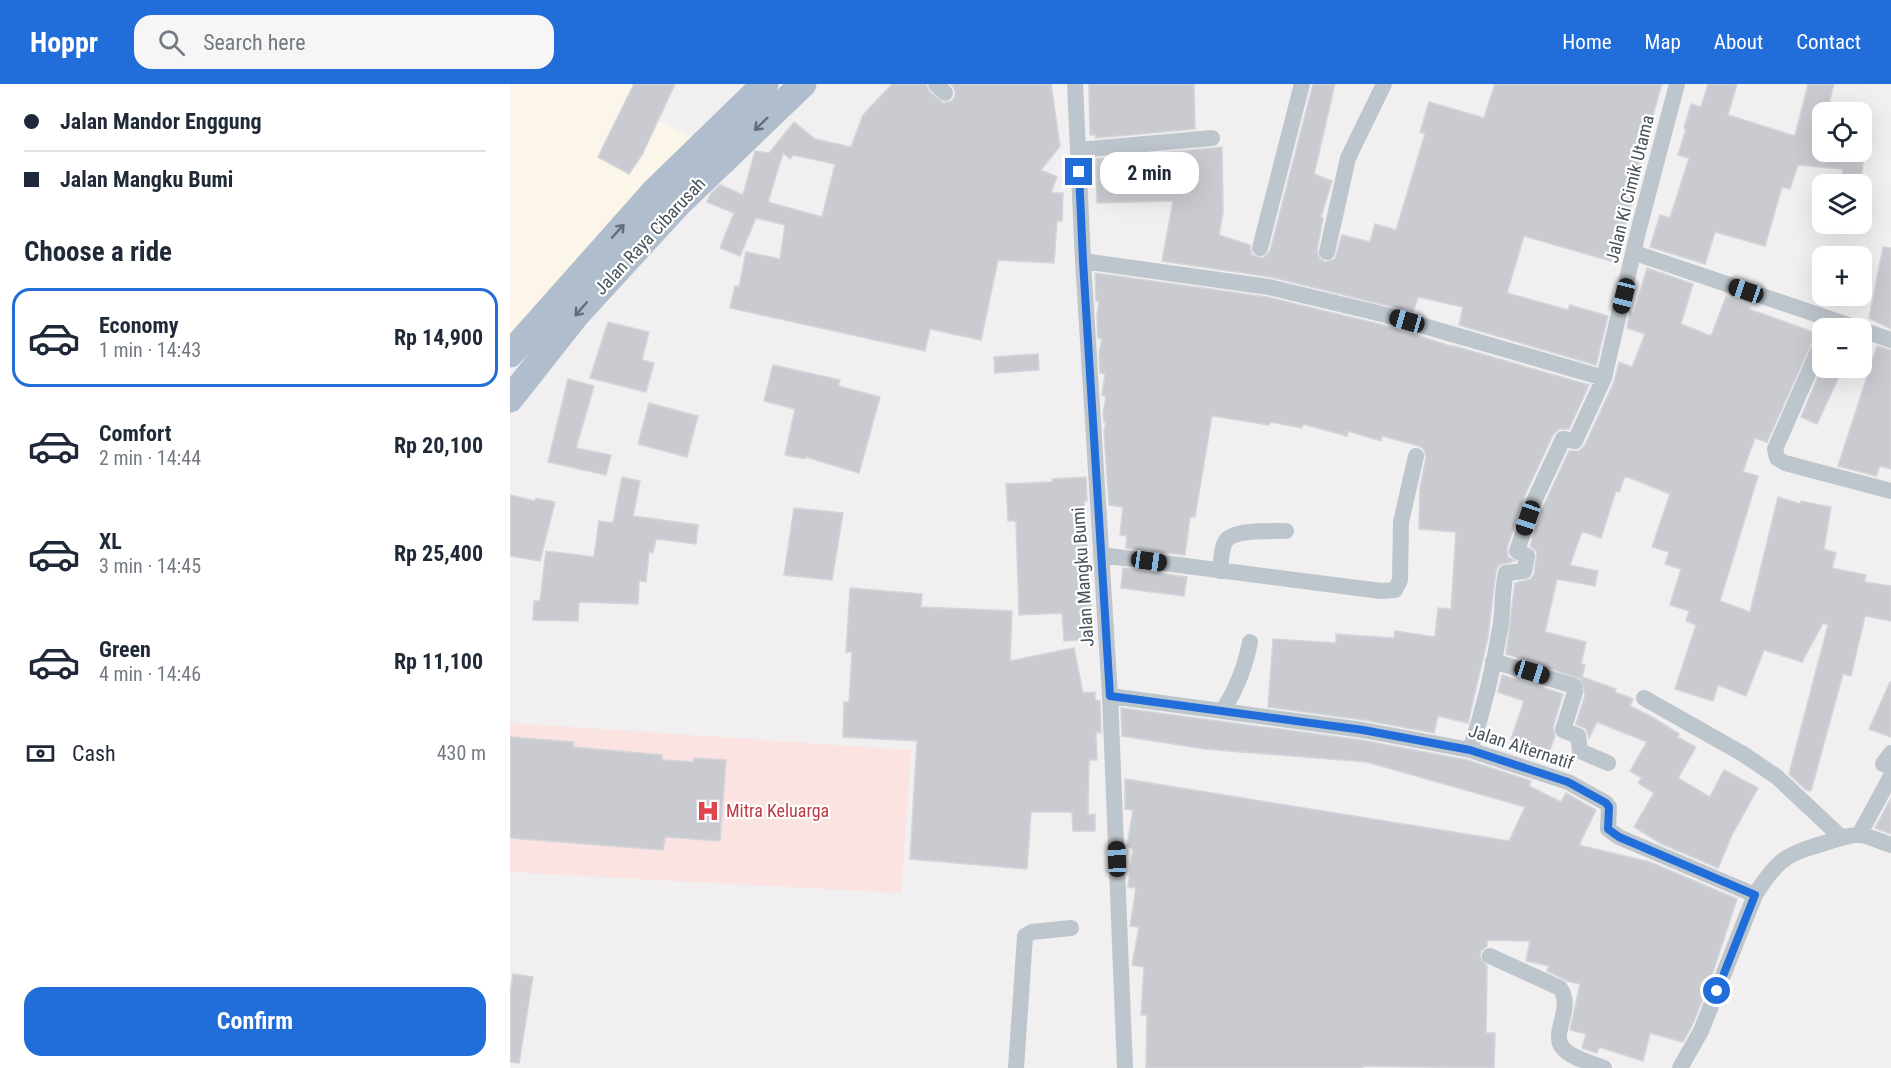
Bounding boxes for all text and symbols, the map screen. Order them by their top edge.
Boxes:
search box [134,15,554,69]
text: Hoppr [30,26,98,59]
icon: search [155,26,188,59]
text: Search here [203,30,305,55]
text: Home [1562,30,1612,54]
text: Map [1645,30,1681,54]
text: About [1714,30,1763,54]
text: Contact [1796,30,1861,54]
map controls [1812,102,1872,378]
button: locate [1812,102,1872,162]
text: Jalan Mandor Enggung [60,109,262,134]
street label: Jalan Ki Cimik Utama [1601,113,1658,265]
one-way arrow [754,117,769,131]
callout: 2 min [1100,151,1199,193]
route end [1065,158,1092,185]
text: 2 min [1127,161,1172,185]
text: Jalan Mangku Bumi [60,167,233,192]
street label: Jalan Raya Cibarusah [590,173,709,299]
button: layers [1812,174,1872,234]
one-way arrow [611,224,625,239]
text: Choose a ride [24,236,172,268]
button: + [1812,246,1872,306]
car [1611,276,1637,316]
car [1726,277,1766,305]
one-way arrow [574,302,588,317]
car [1387,307,1427,335]
icon: car [27,311,81,365]
text: Economy [99,313,179,338]
button: − [1812,318,1872,378]
text: Rp 14,900 [394,325,483,350]
text: 1 min · 14:43 [99,338,201,362]
icon: car [27,419,81,473]
text: Comfort [99,421,172,446]
text: Rp 20,100 [394,433,483,458]
text: 2 min · 14:44 [99,446,201,470]
car [1514,498,1542,538]
street label: Jalan Mangku Bumi [1067,507,1098,648]
icon: car [27,527,81,581]
text: XL [99,529,122,554]
text: Rp 25,400 [394,541,483,566]
car [1130,550,1168,572]
text: 3 min · 14:45 [99,554,201,578]
icon: car [27,635,81,689]
text: Green [99,637,151,662]
text: Rp 11,100 [394,649,483,674]
car [1512,658,1552,686]
text: 4 min · 14:46 [99,662,201,686]
street label: Jalan Alternatif [1466,720,1577,773]
icon: cash [24,737,57,770]
text: Cash [72,741,116,766]
text: 430 m [437,741,486,765]
hospital icon: Mitra Keluarga [695,798,721,824]
place label: Mitra Keluarga [726,800,829,821]
car [1107,841,1127,877]
route start [1703,977,1730,1004]
button: Confirm [24,987,486,1056]

